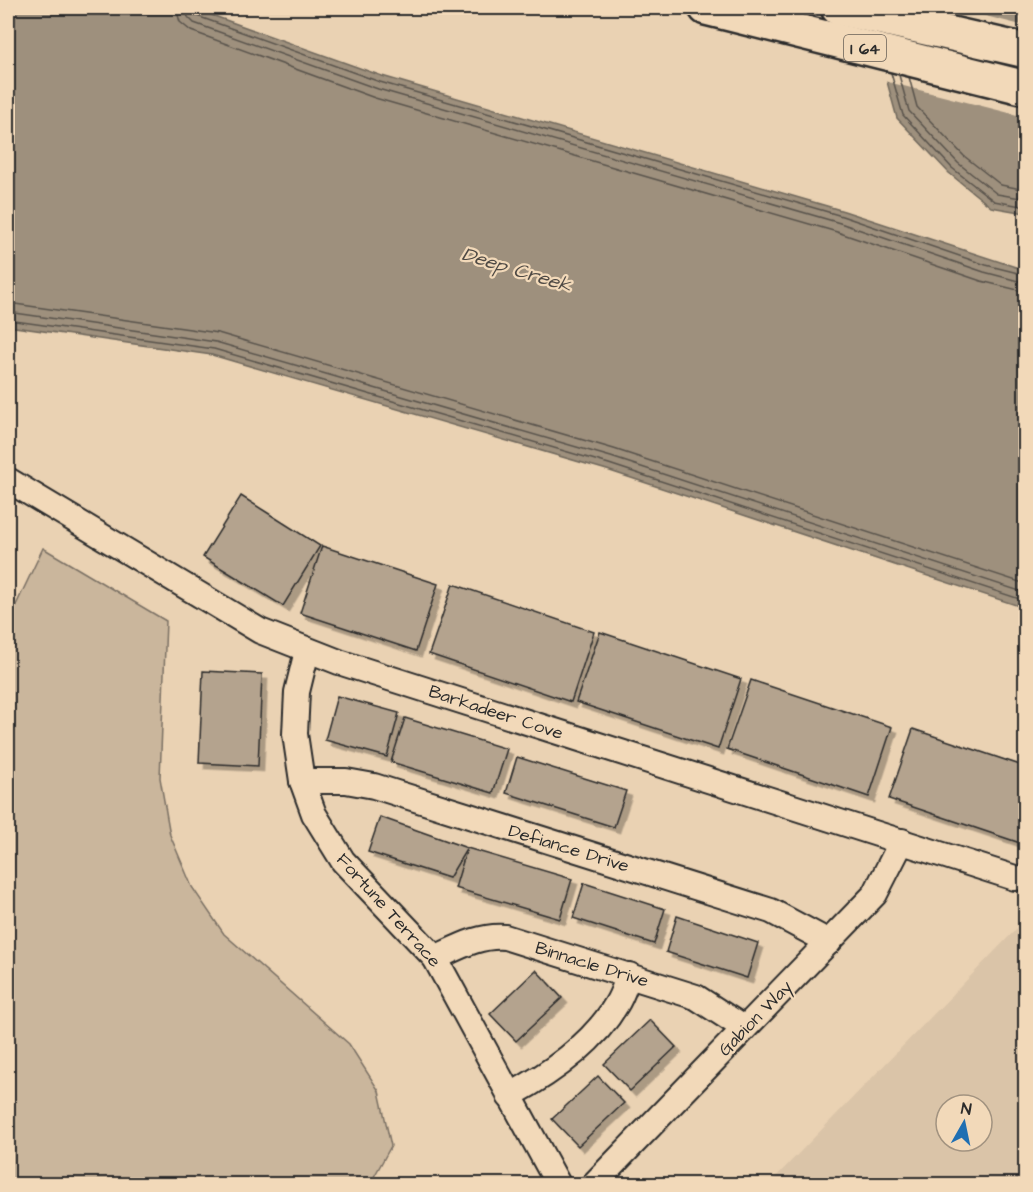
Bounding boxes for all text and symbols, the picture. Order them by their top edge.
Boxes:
road number: I 64 [844,35,886,61]
water label: Deep Creek [459,240,575,300]
street label: Barkadeer Cove [425,679,566,746]
street label: Defiance Drive [506,818,632,879]
street label: Fortune Terrace [330,848,447,973]
street label: Binnacle Drive [532,935,652,994]
street label: Gabion Way [713,975,799,1063]
north arrow [934,1093,994,1153]
text: N [960,1098,973,1121]

